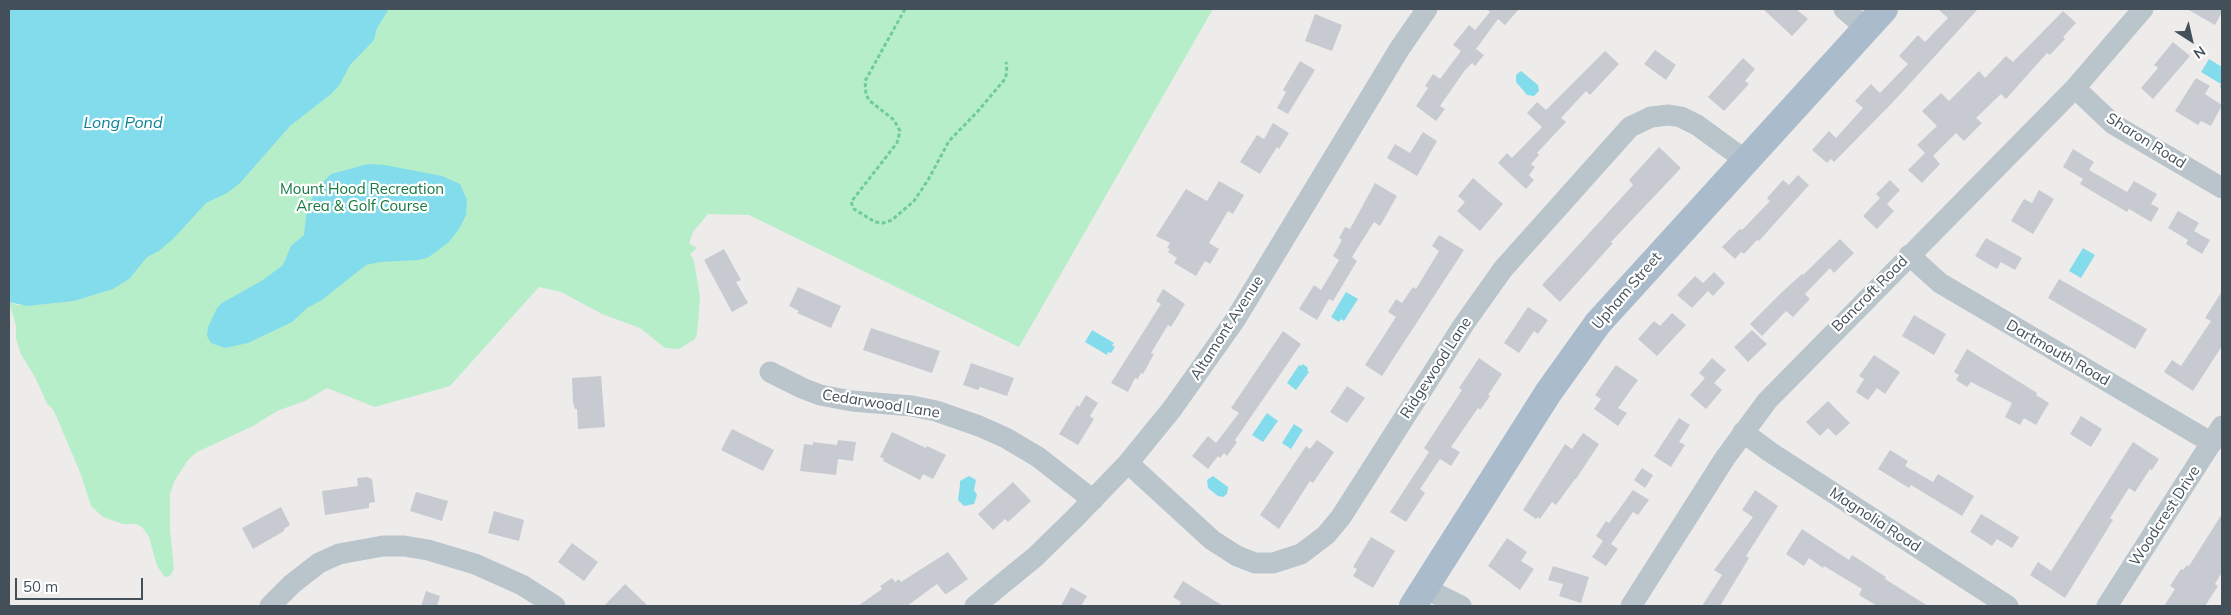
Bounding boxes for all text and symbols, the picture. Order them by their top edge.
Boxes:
north arrow [2166,15,2216,65]
text: N [2190,42,2209,63]
street label: Sharon Road [2103,109,2189,173]
water label: Long Pond [83,113,163,133]
park label: Mount Hood Recreation Area & Golf Course [280,180,444,215]
street label: Upham Street [1589,249,1665,333]
street label: Bancroft Road [1828,252,1912,336]
street label: Altamont Avenue [1187,272,1267,384]
street label: Ridgewood Lane [1397,314,1475,422]
street label: Dartmouth Road [2003,316,2113,390]
street label: Cedarwood Lane [821,386,941,422]
street label: Woodcrest Drive [2126,463,2204,569]
street label: Magnolia Road [1826,484,1924,556]
scale bar [18,568,145,600]
text: 50 m [23,577,58,596]

